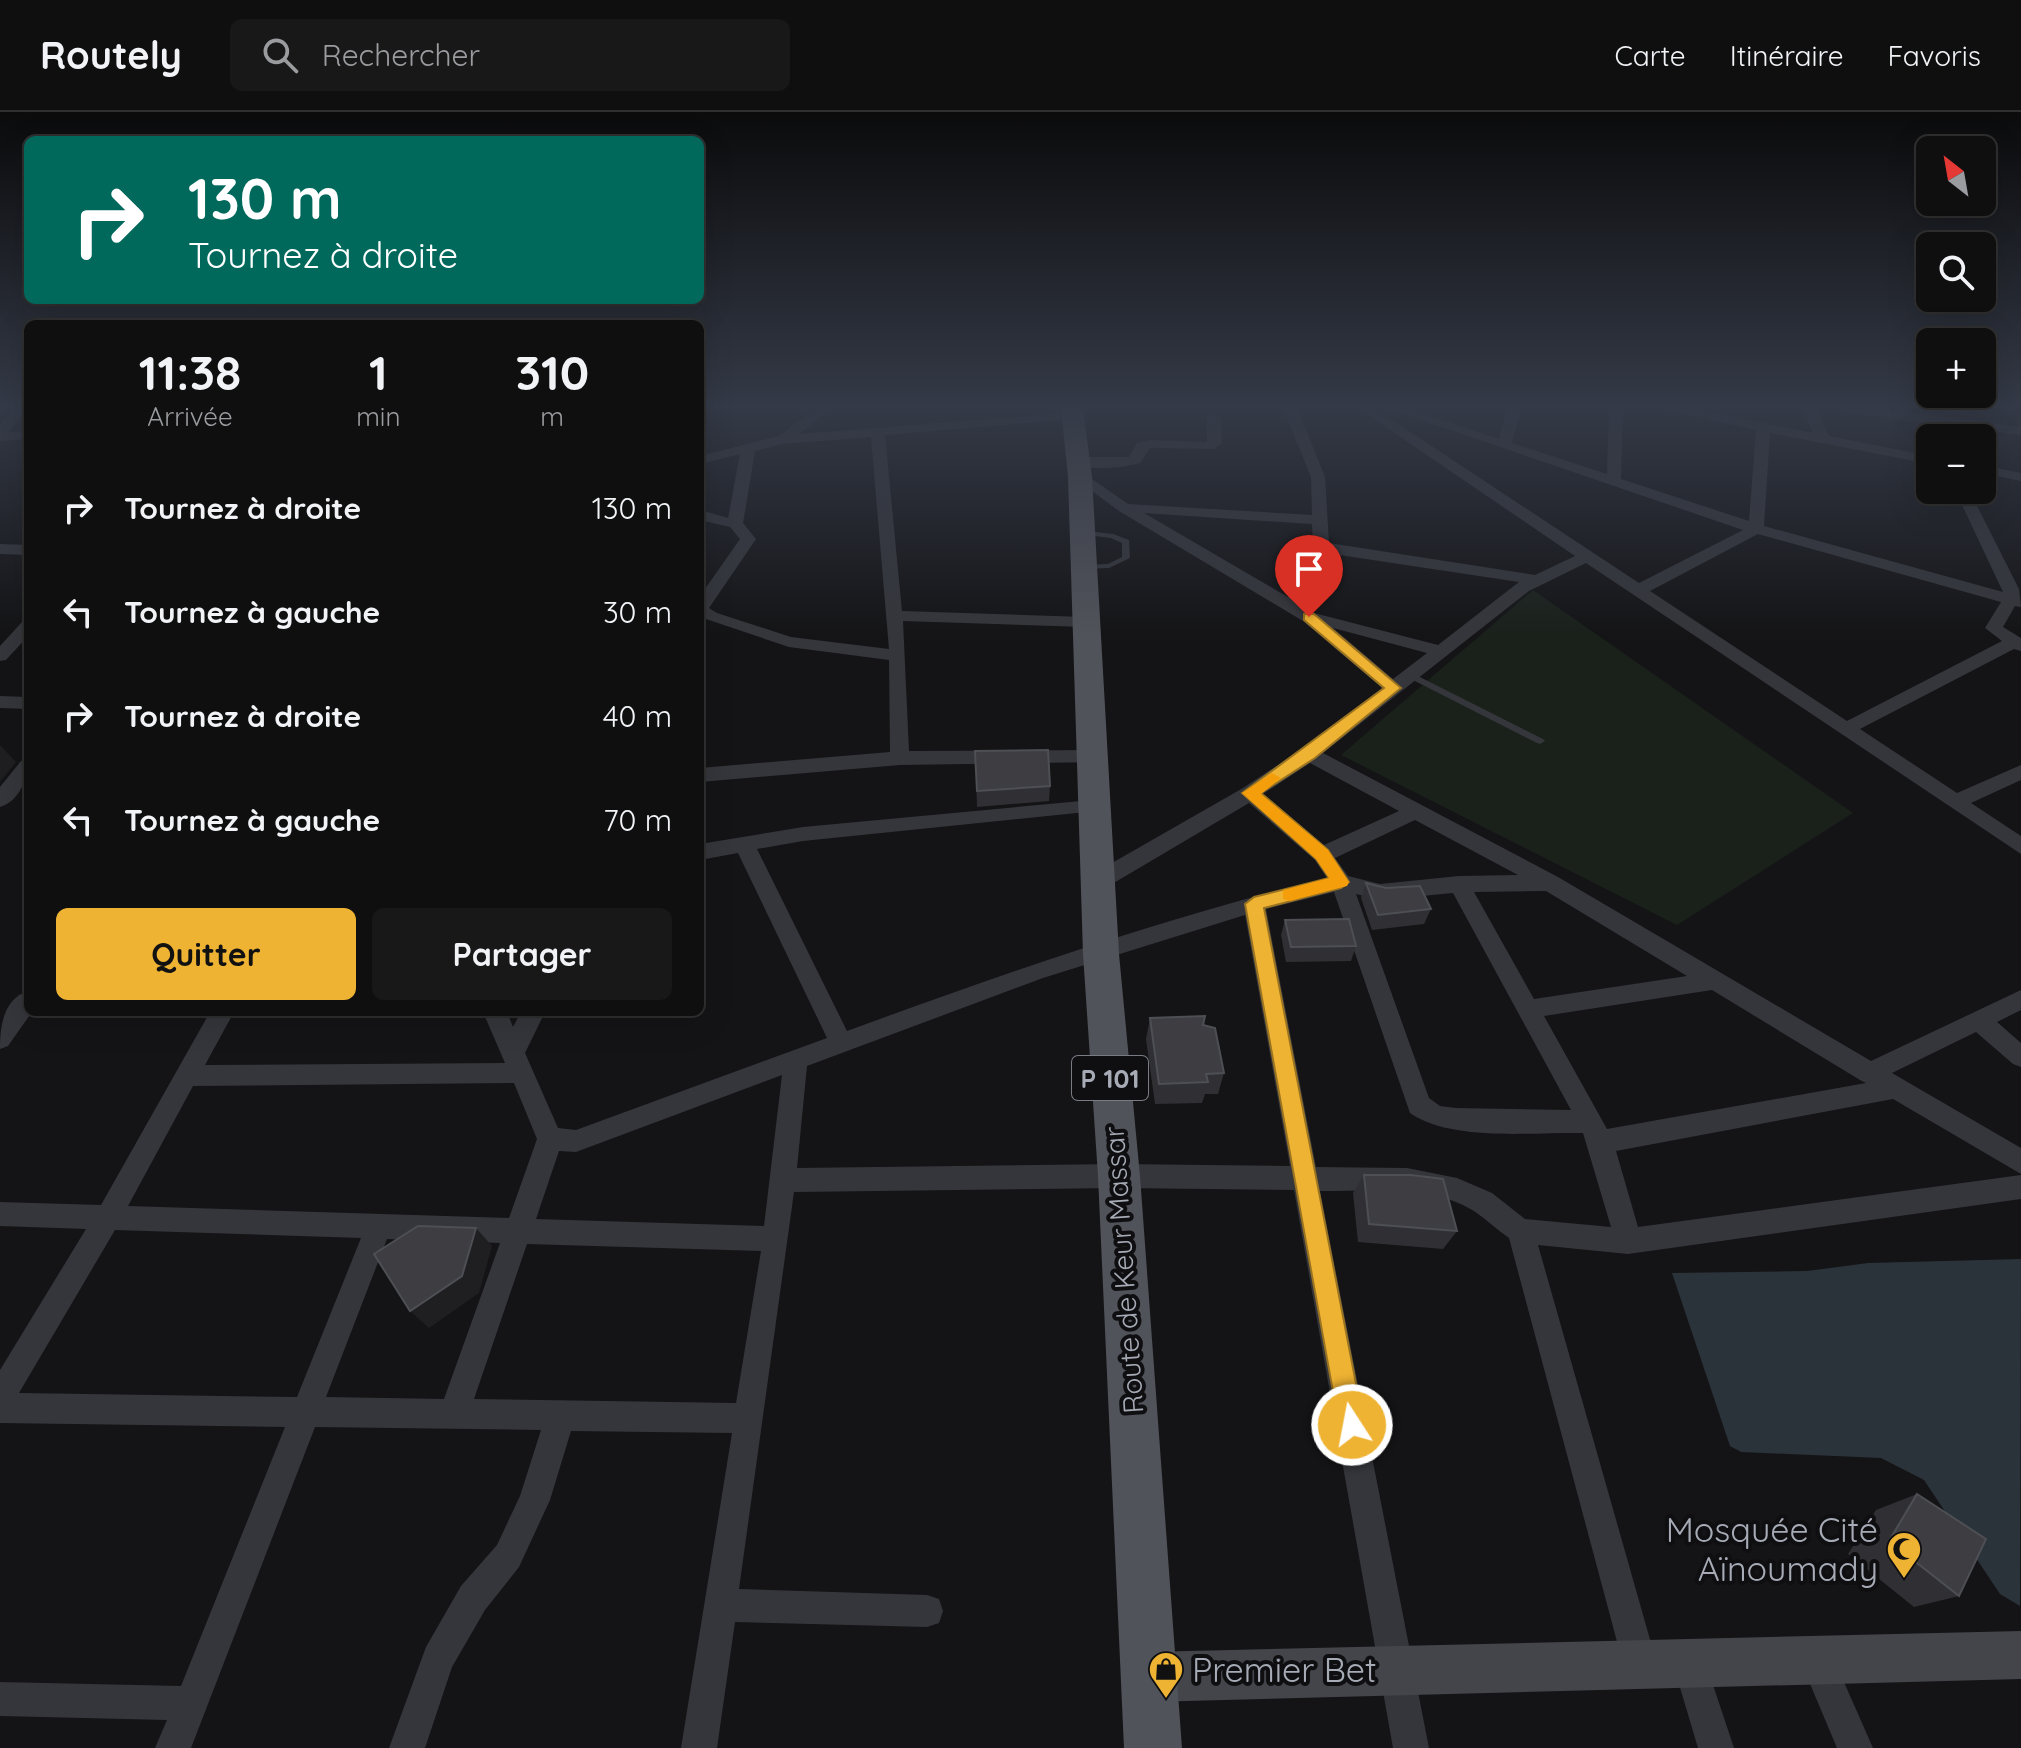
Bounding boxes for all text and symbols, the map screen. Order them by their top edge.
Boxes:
search box [230,19,790,91]
text: Routely [40,31,182,79]
icon: search [258,33,302,77]
text: Rechercher [322,36,480,74]
text: Carte [1614,38,1686,73]
text: Itinéraire [1730,38,1844,73]
text: Favoris [1888,38,1981,73]
north arrow [1916,136,1996,216]
map controls [1916,136,1996,504]
text: 130 m [188,163,342,233]
icon: right [56,168,160,272]
text: Tournez à droite [188,232,458,277]
button: search [1916,232,1996,312]
button: + [1916,328,1996,408]
text: 11:38 [139,342,241,402]
text: 1 [369,342,388,402]
text: 310 [515,342,589,402]
text: Arrivée [147,400,233,433]
text: min [356,400,400,433]
text: m [540,400,564,433]
button: − [1916,424,1996,504]
icon: right [56,486,100,530]
text: Tournez à droite [124,489,361,527]
text: 130 m [592,489,672,527]
pin [1275,535,1343,617]
icon: arrive [1287,547,1331,591]
icon: left [56,590,100,634]
text: Tournez à gauche [124,593,380,631]
text: 30 m [603,593,672,631]
icon: right [56,694,100,738]
text: Tournez à droite [124,697,361,735]
text: 40 m [603,697,672,735]
icon: left [56,798,100,842]
text: Tournez à gauche [124,801,380,839]
text: 70 m [603,801,672,839]
button: Quitter [56,908,356,1000]
button: Partager [372,908,672,1000]
road number: P 101 [1072,1056,1148,1100]
street label: Route de Keur Massar [1095,1125,1150,1415]
position arrow [1310,1383,1394,1467]
place label: Mosquée Cité Aïnoumady [1666,1508,1878,1590]
mosque icon: Mosquée Cité Aïnoumady [1885,1530,1923,1580]
place label: Premier Bet [1192,1648,1377,1691]
shop icon: Premier Bet [1147,1650,1185,1700]

